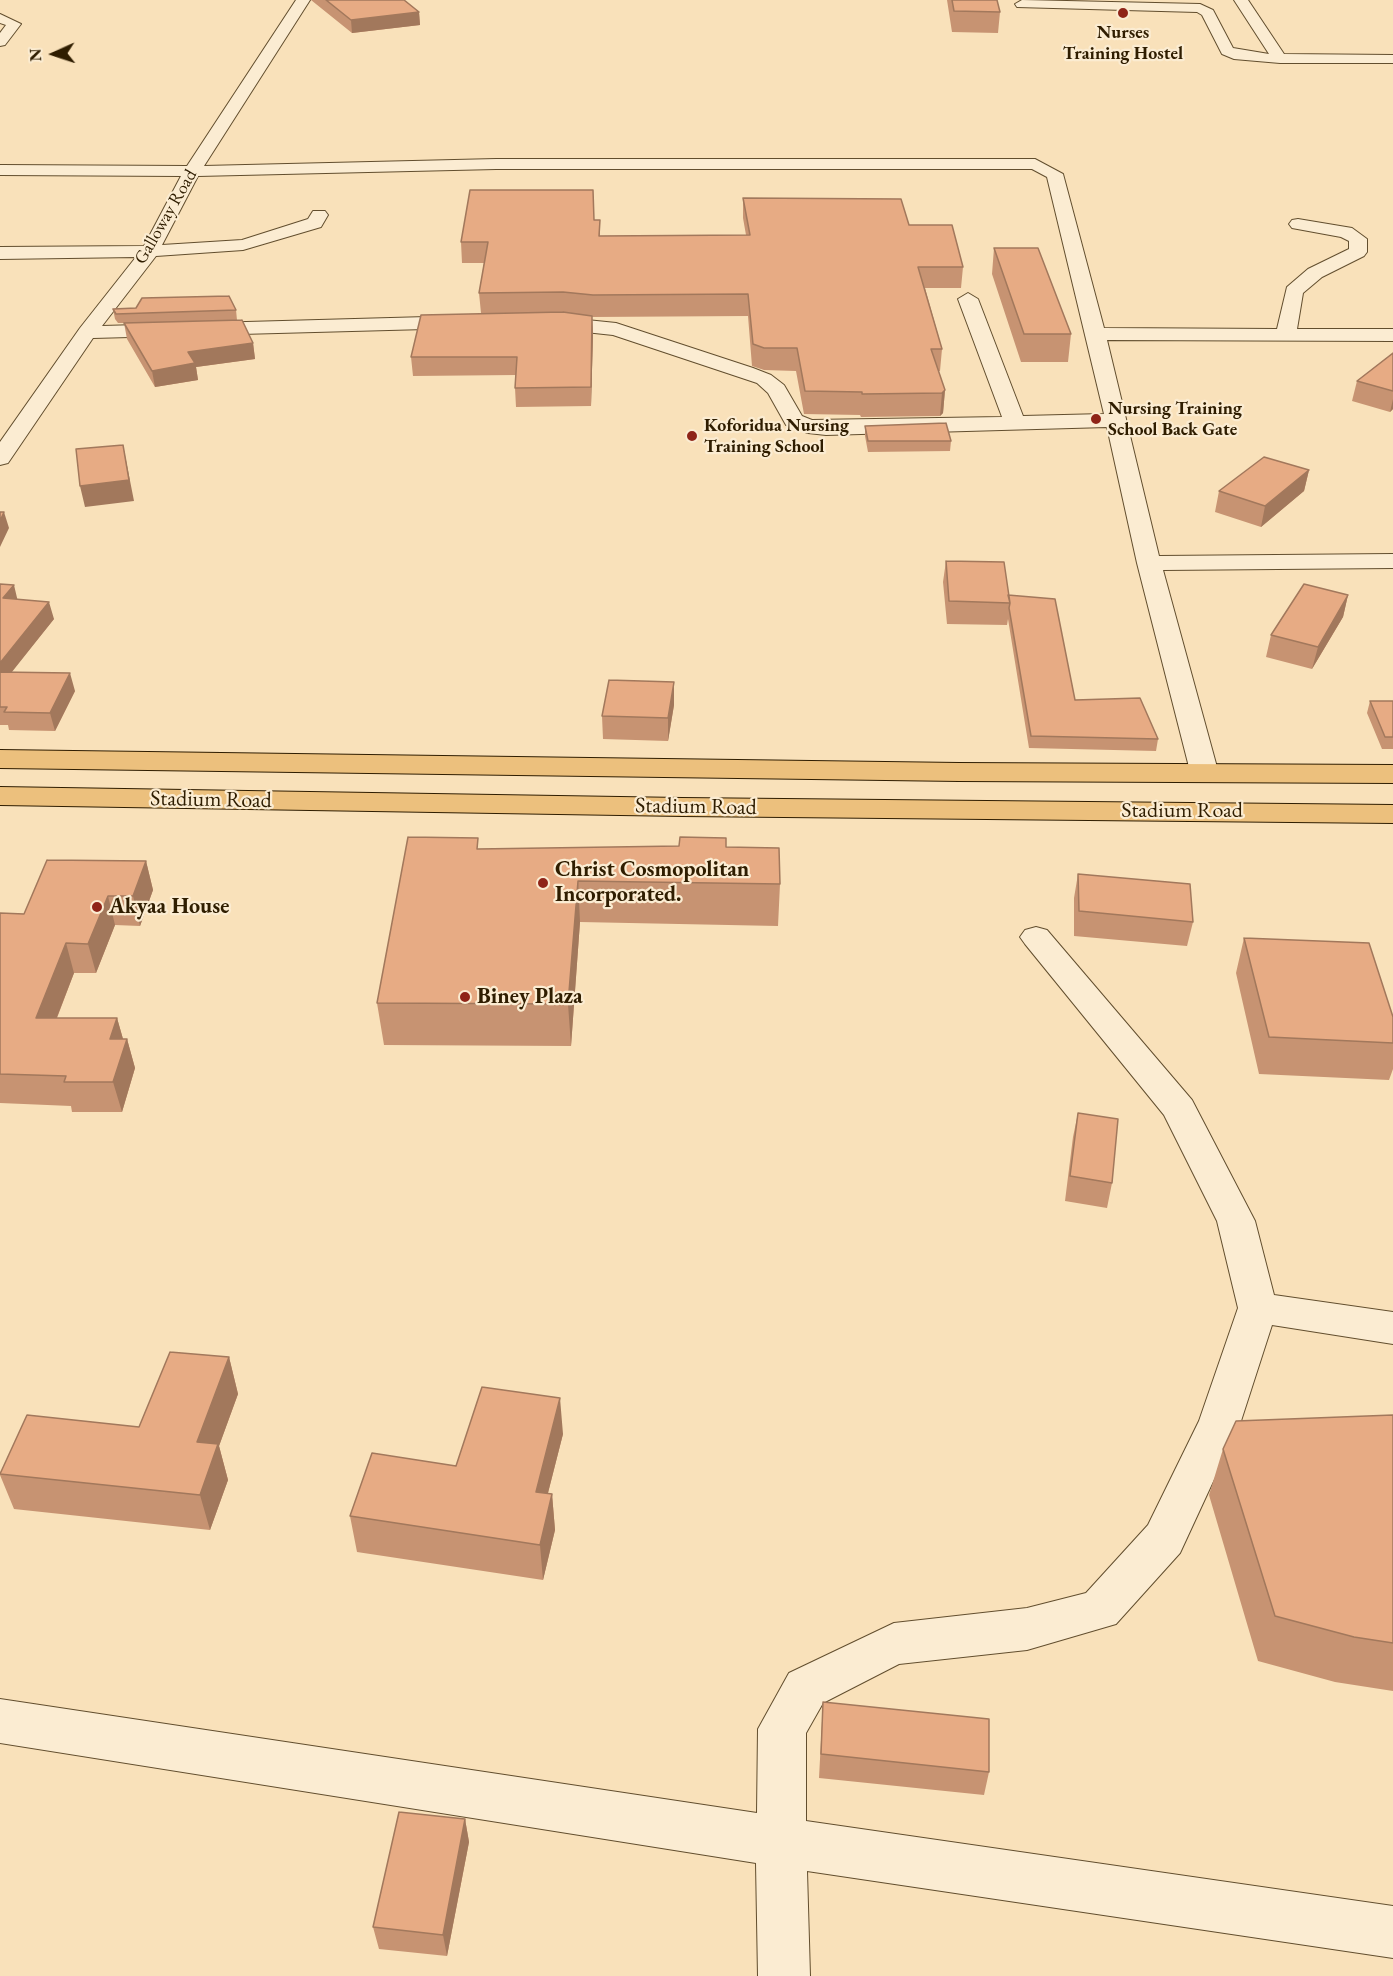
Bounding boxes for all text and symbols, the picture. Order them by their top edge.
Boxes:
marker: Nurses Training Hostel [1116,6,1130,20]
place label: Nurses Training Hostel [1063,22,1183,64]
north arrow [24,24,84,84]
text: N [25,48,46,62]
street label: Galloway Road [130,166,202,268]
place label: Nursing Training School Back Gate [1108,398,1242,440]
marker: Nursing Training School Back Gate [1089,412,1103,426]
place label: Koforidua Nursing Training School [704,415,849,458]
marker: Koforidua Nursing Training School [685,429,699,443]
street label: Stadium Road [150,786,272,814]
street label: Stadium Road [635,793,757,821]
street label: Stadium Road [1121,798,1243,824]
place label: Christ Cosmopolitan Incorporated. [555,857,749,908]
marker: Christ Cosmopolitan Incorporated. [536,876,550,890]
place label: Akyaa House [109,894,229,920]
marker: Akyaa House [90,900,104,914]
place label: Biney Plaza [477,984,583,1010]
marker: Biney Plaza [458,990,472,1004]

